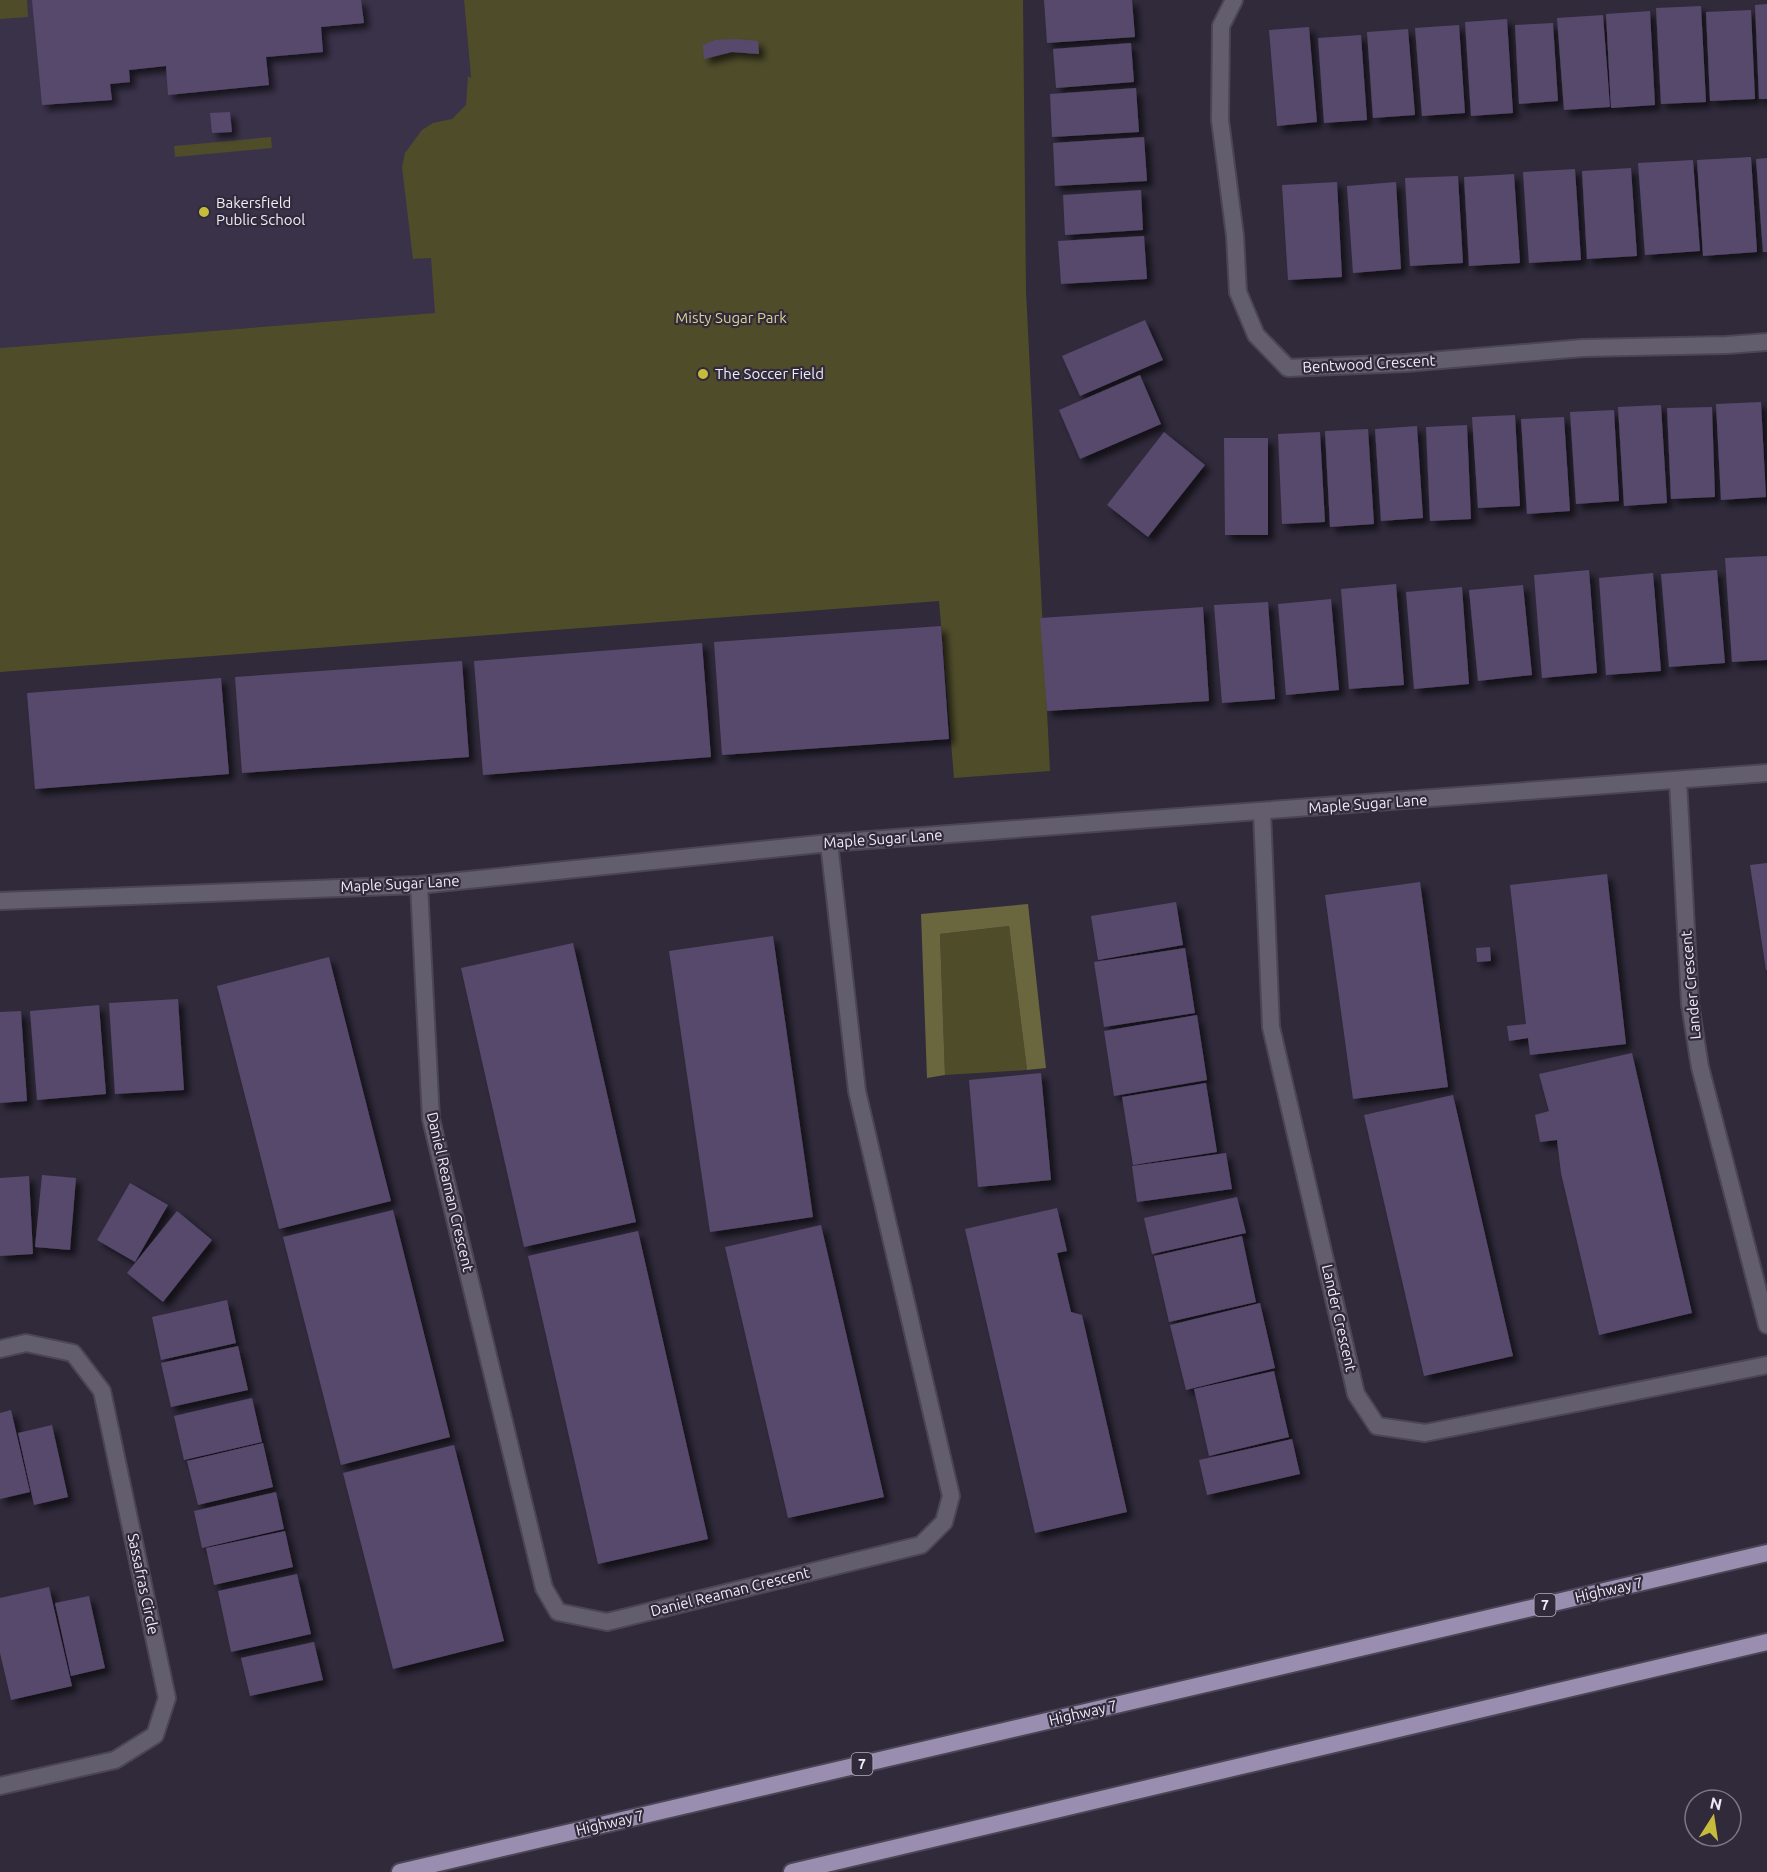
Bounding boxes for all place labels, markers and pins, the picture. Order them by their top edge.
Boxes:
place label: Bakersfield Public School [216,194,305,228]
marker: Bakersfield Public School [197,205,211,219]
place label: The Soccer Field [715,365,824,382]
marker: The Soccer Field [696,367,710,381]

